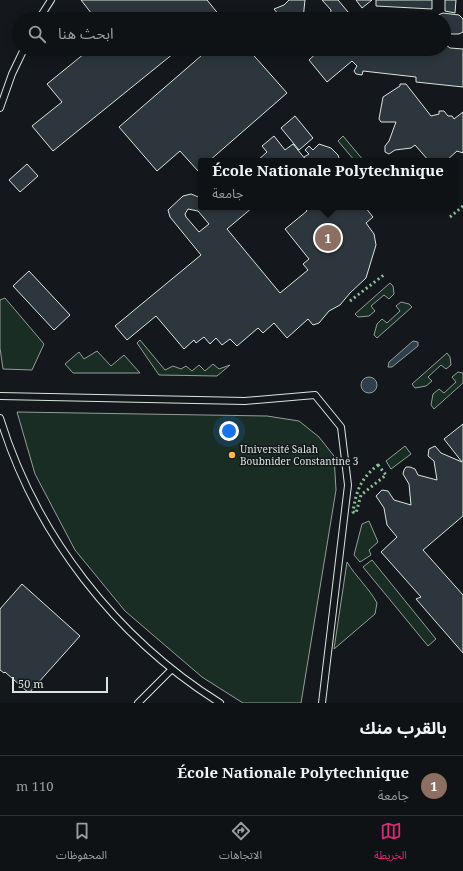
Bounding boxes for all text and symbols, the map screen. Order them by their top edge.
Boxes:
search box [12,12,451,56]
icon: search [26,23,48,45]
text: ابحث هنا [58,23,114,43]
popup [198,158,458,210]
text: École Nationale Polytechnique [212,160,444,180]
text: جامعة [212,184,243,202]
pin: 1 [315,223,341,253]
your location [219,421,239,441]
place label: Université Salah Boubnider Constantine 3 [240,442,359,468]
marker: Université Salah Boubnider Constantine 3 [227,450,237,460]
scale bar [12,675,108,694]
text: 50 m [18,676,44,691]
text: بالقرب منك [360,716,447,739]
text: École Nationale Polytechnique [177,762,409,782]
text: 110 m [16,777,54,795]
text: 1 [430,777,438,795]
text: جامعة [378,786,409,804]
tab: المحفوظات [56,820,107,867]
tab: الاتجاهات [219,820,262,867]
tab: الخريطة [374,820,407,867]

